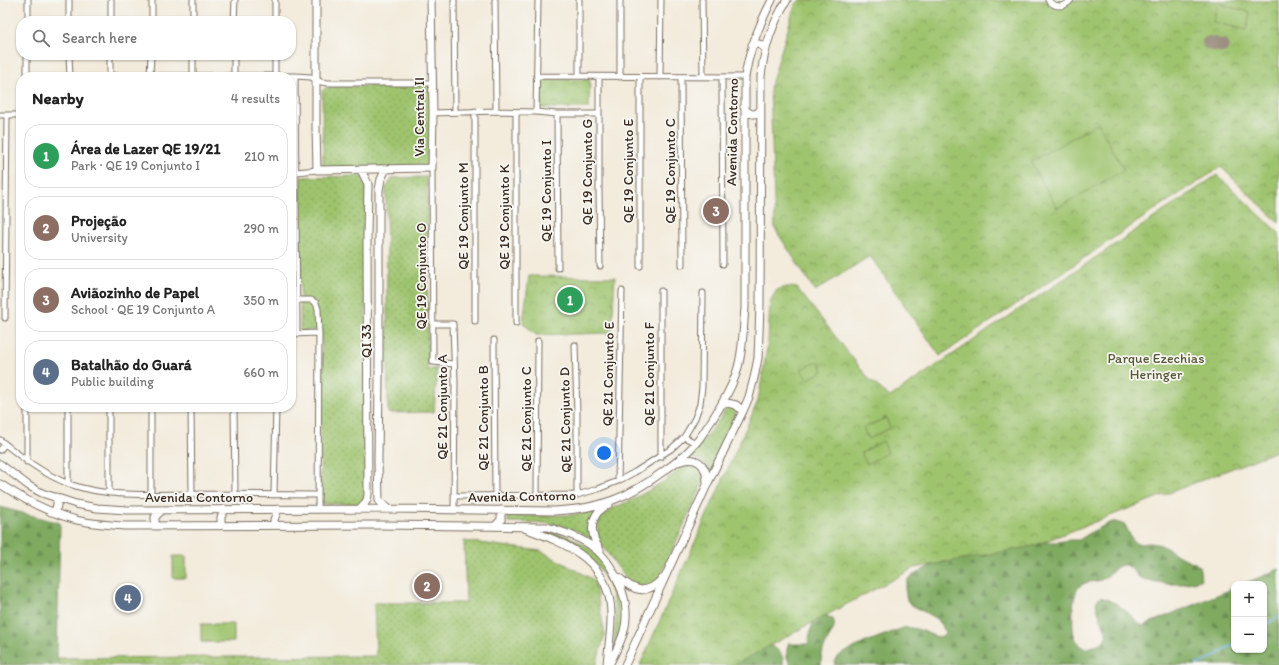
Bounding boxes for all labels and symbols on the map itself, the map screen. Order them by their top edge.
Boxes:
street label: Via Central II [411,77,428,157]
street label: Avenida Contorno [723,78,742,186]
street label: QE 19 Conjunto C [662,118,679,224]
street label: QE 19 Conjunto G [579,119,596,225]
street label: QE 19 Conjunto E [620,119,637,223]
street label: QE 19 Conjunto I [538,140,555,242]
street label: QE 19 Conjunto M [455,162,472,270]
street label: QE 19 Conjunto K [496,164,513,270]
pin: 3 [703,196,729,226]
street label: QE 19 Conjunto O [413,223,430,329]
pin: 1 [557,285,583,315]
street label: QE 21 Conjunto E [599,321,618,426]
street label: QE 21 Conjunto F [641,321,658,426]
street label: QI 33 [358,324,375,358]
park label: Parque Ezechias Heringer [1108,350,1204,383]
street label: QE 21 Conjunto A [434,354,451,460]
street label: QE 21 Conjunto B [475,365,492,471]
street label: QE 21 Conjunto C [518,366,535,472]
street label: QE 21 Conjunto D [556,367,575,473]
your location [594,443,614,463]
street label: Avenida Contorno [468,487,576,506]
street label: Avenida Contorno [145,489,253,506]
pin: 2 [414,571,440,601]
pin: 4 [115,583,141,613]

